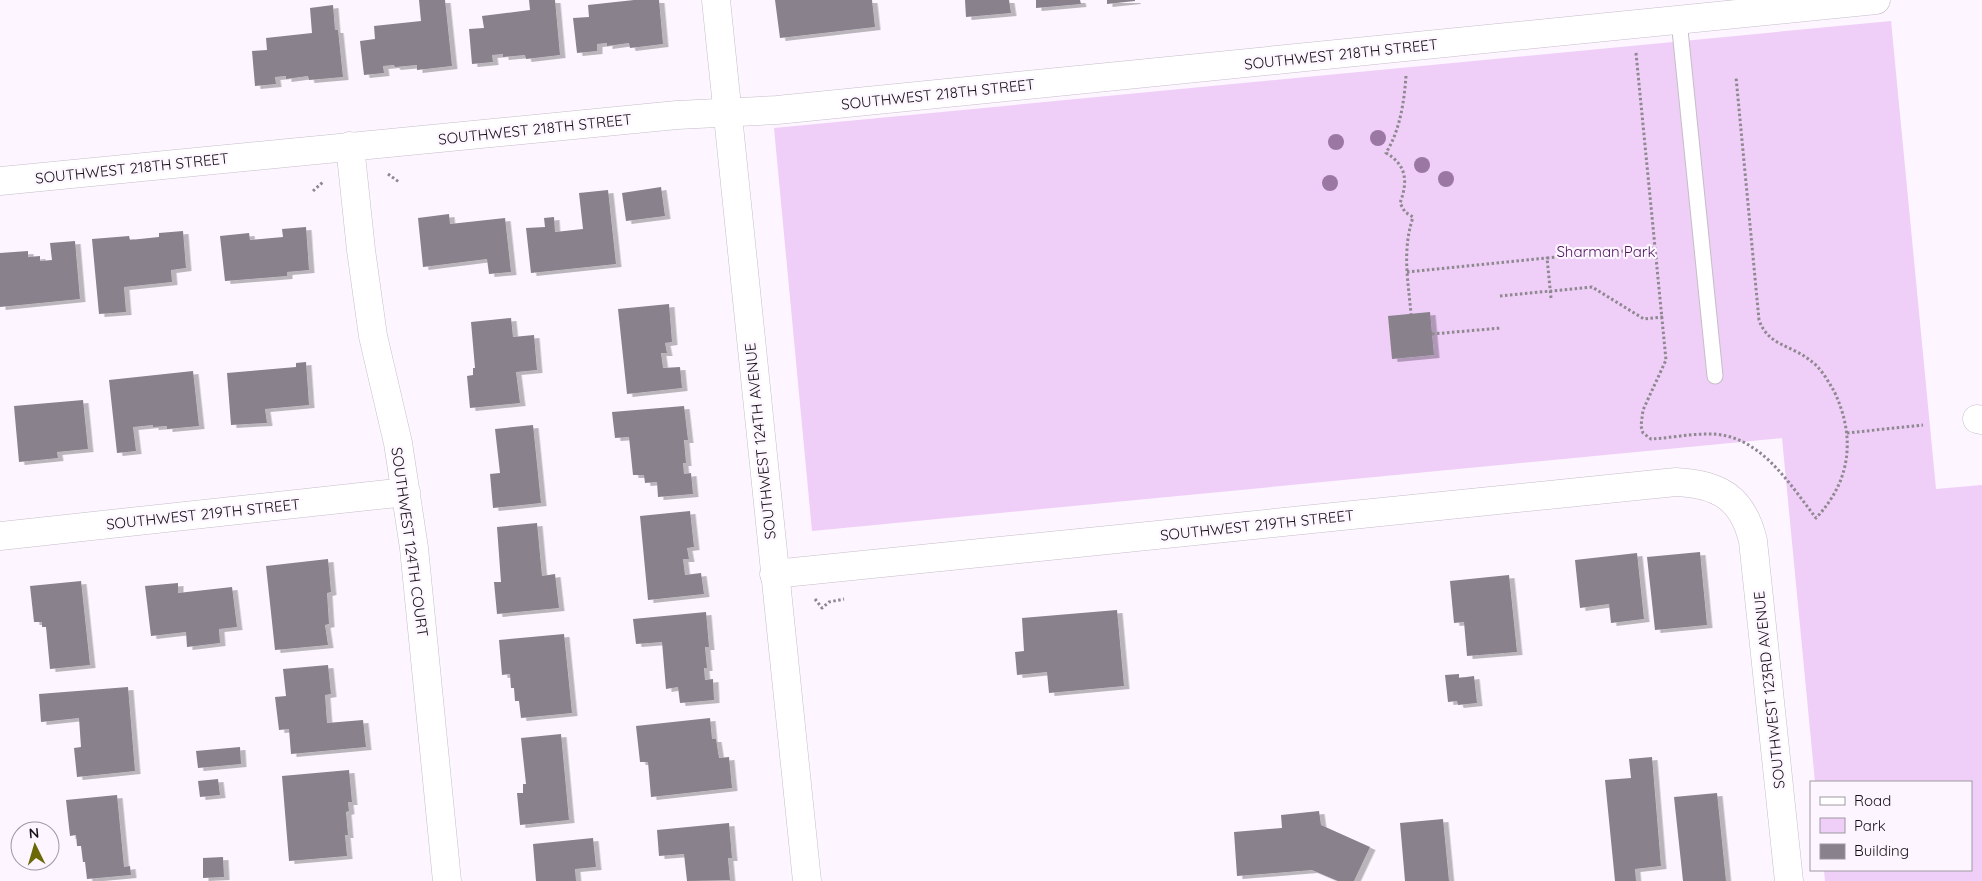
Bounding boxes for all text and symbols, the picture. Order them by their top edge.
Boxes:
street label: SOUTHWEST 218TH STREET [1243,34,1439,74]
street label: SOUTHWEST 218TH STREET [840,74,1036,114]
street label: SOUTHWEST 218TH STREET [437,109,633,149]
street label: SOUTHWEST 218TH STREET [34,148,230,188]
park label: Sharman Park [1556,242,1656,261]
street label: SOUTHWEST 124TH AVENUE [740,342,780,540]
street label: SOUTHWEST 124TH COURT [387,446,433,638]
street label: SOUTHWEST 219TH STREET [105,494,301,534]
street label: SOUTHWEST 219TH STREET [1159,505,1355,545]
street label: SOUTHWEST 123RD AVENUE [1749,590,1789,790]
legend [1810,781,1972,871]
text: Road [1854,791,1891,810]
text: Park [1854,816,1886,835]
north arrow [10,821,60,871]
text: N [28,824,40,842]
text: Building [1854,841,1909,860]

